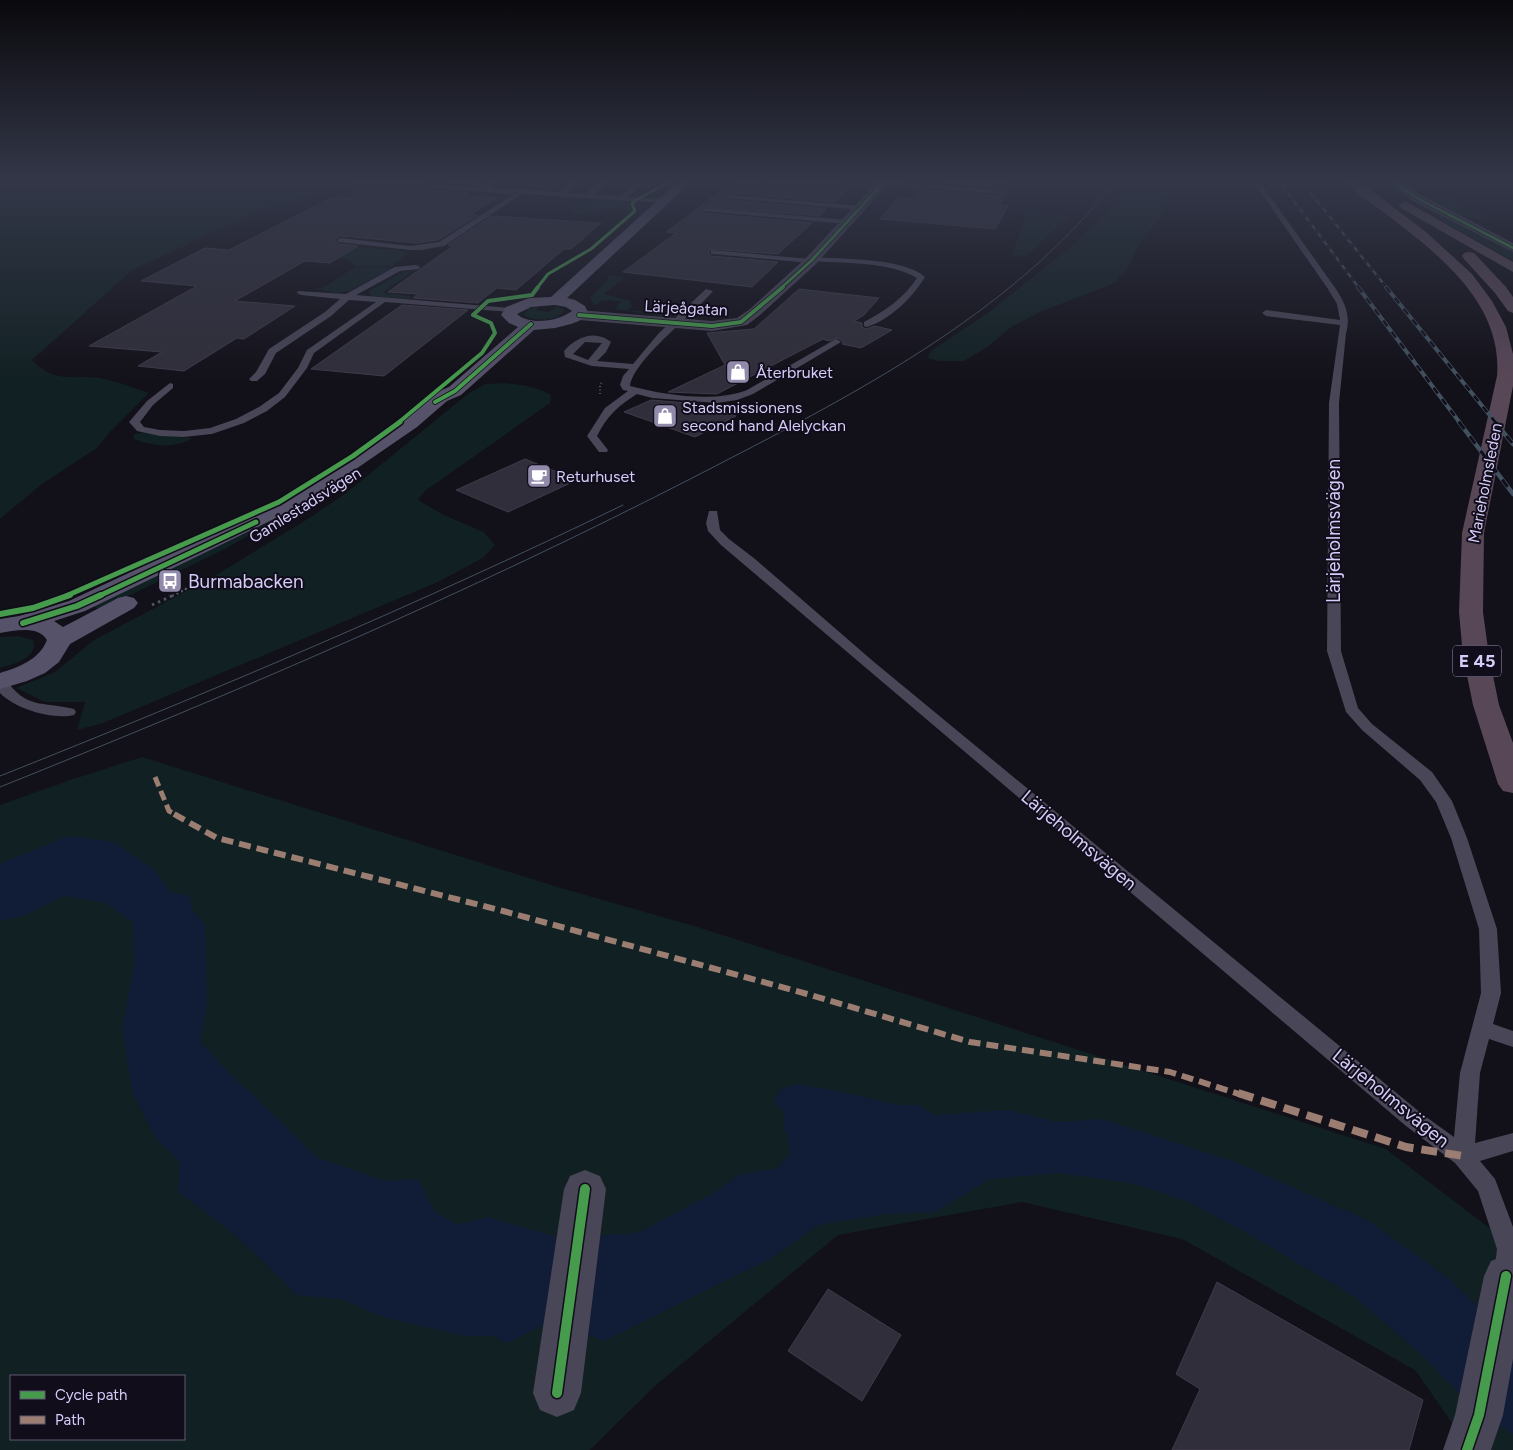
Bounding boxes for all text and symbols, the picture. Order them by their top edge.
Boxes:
street label: Lärjeågatan [644,296,728,320]
shop icon: Återbruket [725,359,751,385]
place label: Återbruket [756,363,833,382]
place label: Stadsmissionens second hand Alelyckan [682,398,846,435]
shop icon: Stadsmissionens second hand Alelyckan [652,403,678,429]
street label: Marieholmsleden [1464,421,1506,545]
street label: Lärjeholmsvägen [1322,459,1345,603]
street label: Gamlestadsvägen [246,463,364,547]
cafe icon: Returhuset [526,463,552,489]
place label: Returhuset [556,467,635,486]
bus stop icon: Burmabacken [157,568,183,594]
place label: Burmabacken [188,570,304,593]
road number: E 45 [1453,646,1501,676]
street label: Lärjeholmsvägen [1016,785,1142,895]
street label: Lärjeholmsvägen [1328,1044,1454,1152]
legend [10,1375,185,1440]
text: Cycle path [55,1386,127,1404]
text: Path [55,1411,85,1429]

